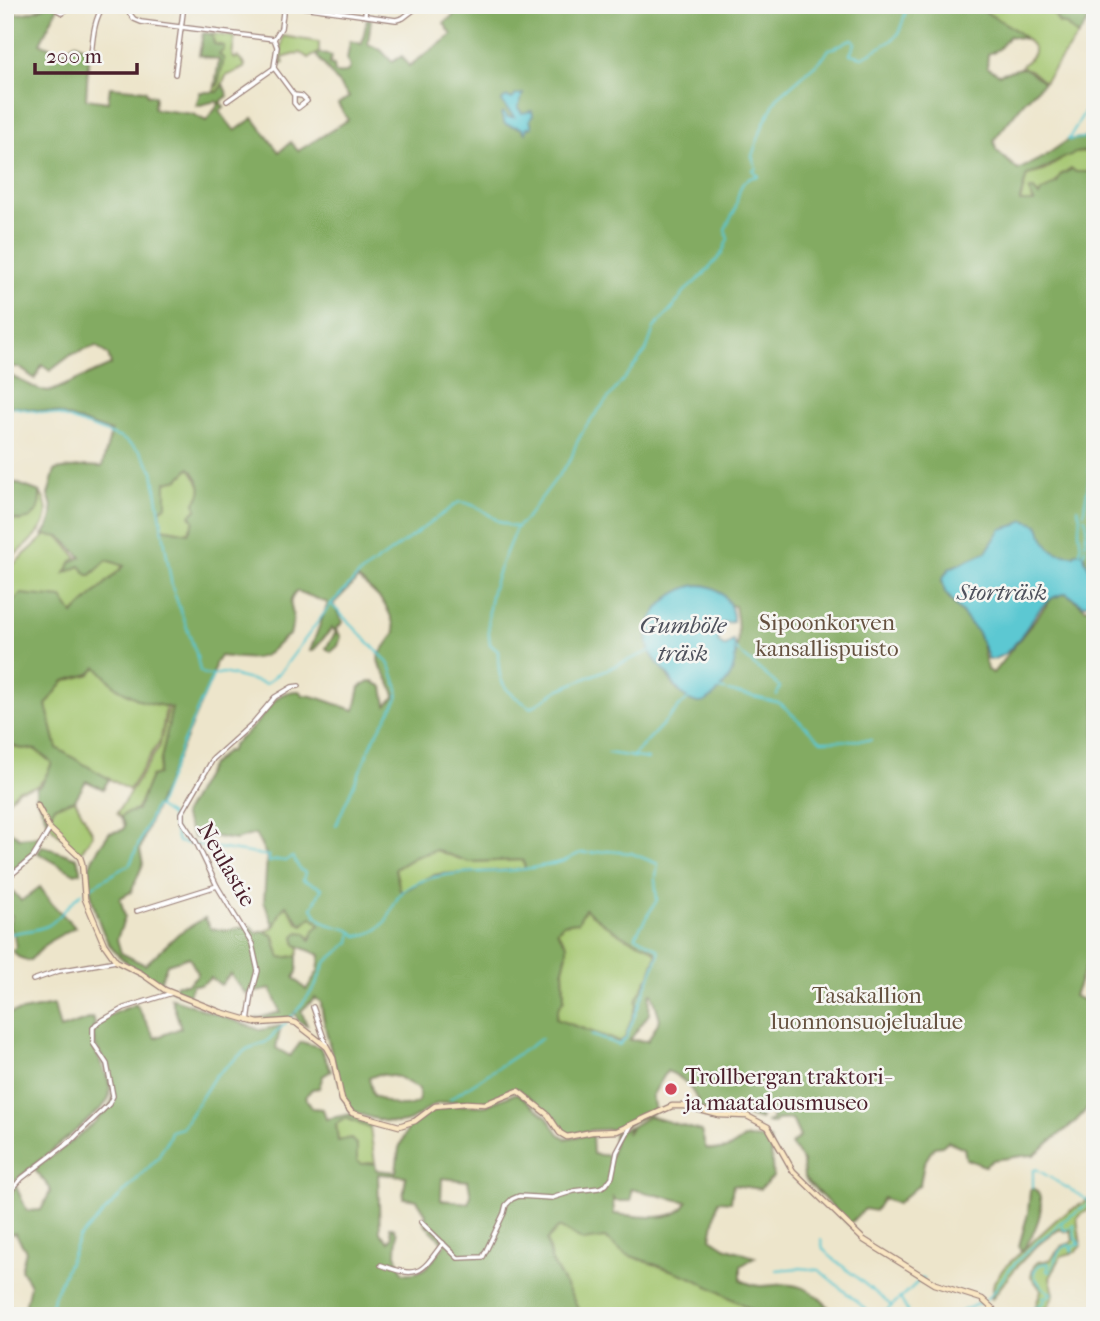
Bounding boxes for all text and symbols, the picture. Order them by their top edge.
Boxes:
scale bar [35,32,136,76]
text: 200 m [46,44,102,68]
water label: Storträsk [956,578,1047,606]
park label: Sipoonkorven kansallispuisto [755,609,899,662]
water label: Gumböle träsk [640,611,728,667]
street label: Neulastie [192,817,262,911]
park label: Tasakallion luonnonsuojelualue [770,982,963,1035]
place label: Trollbergan traktori- ja maatalousmuseo [683,1063,893,1116]
marker: Trollbergan traktori- ja maatalousmuseo [663,1081,679,1097]

